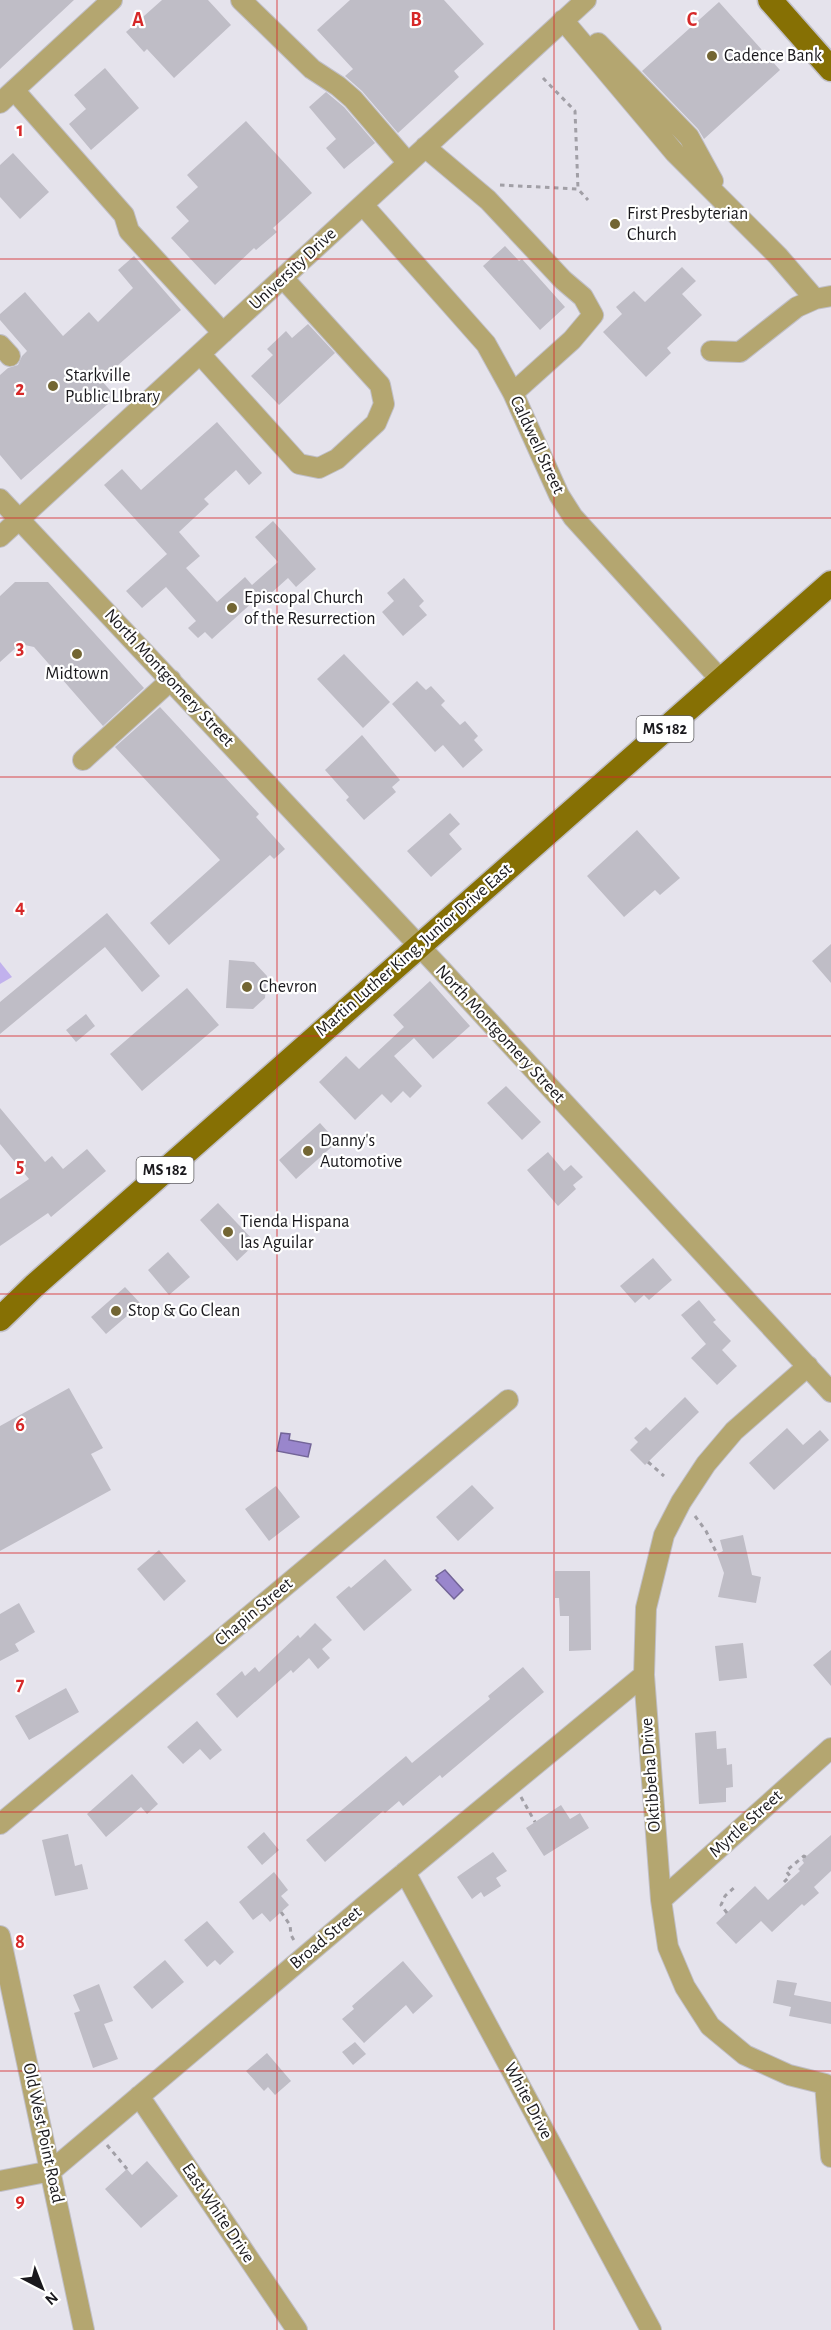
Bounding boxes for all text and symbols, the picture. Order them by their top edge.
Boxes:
text: A [132,10,144,30]
text: B [410,10,422,30]
text: C [687,10,698,30]
place label: Cadence Bank [724,47,823,65]
marker: Cadence Bank [705,49,719,63]
text: 1 [16,120,24,140]
place label: First Presbyterian Church [627,205,748,244]
marker: First Presbyterian Church [608,217,622,231]
street label: University Drive [246,225,340,313]
place label: Starkville Public LIbrary [65,367,160,406]
text: 2 [15,379,25,399]
marker: Starkville Public LIbrary [46,379,60,393]
street label: Caldwell Street [506,393,568,497]
place label: Episcopal Church of the Resurrection [244,589,375,628]
marker: Episcopal Church of the Resurrection [225,601,239,615]
street label: North Montgomery Street [101,606,237,750]
text: 3 [16,638,24,658]
marker: Midtown [70,647,84,661]
place label: Midtown [45,665,109,683]
road number: MS 182 [636,716,694,742]
street label: Martin Luther King, Junior Drive East [312,860,516,1040]
text: 4 [15,897,25,917]
street label: North Montgomery Street [432,962,568,1106]
place label: Chevron [259,978,317,996]
marker: Chevron [240,980,254,994]
place label: Danny's Automotive [320,1132,402,1171]
marker: Danny's Automotive [301,1144,315,1158]
text: 5 [16,1156,24,1176]
road number: MS 182 [136,1157,194,1183]
place label: Tienda Hispana las Aguilar [240,1213,350,1252]
marker: Tienda Hispana las Aguilar [221,1225,235,1239]
place label: Stop & Go Clean [128,1302,240,1320]
marker: Stop & Go Clean [109,1304,123,1318]
text: 6 [15,1415,25,1435]
street label: Chapin Street [212,1574,296,1649]
text: 7 [16,1674,25,1694]
street label: Oktibbeha Drive [638,1717,664,1833]
street label: Myrtle Street [706,1787,786,1861]
street label: Broad Street [287,1903,365,1973]
text: 8 [15,1932,25,1952]
street label: White Drive [500,2060,556,2142]
street label: Old West Point Road [19,2061,67,2205]
street label: East White Drive [178,2160,258,2266]
text: 9 [15,2191,25,2211]
north arrow [12,2258,72,2318]
text: N [42,2289,61,2308]

